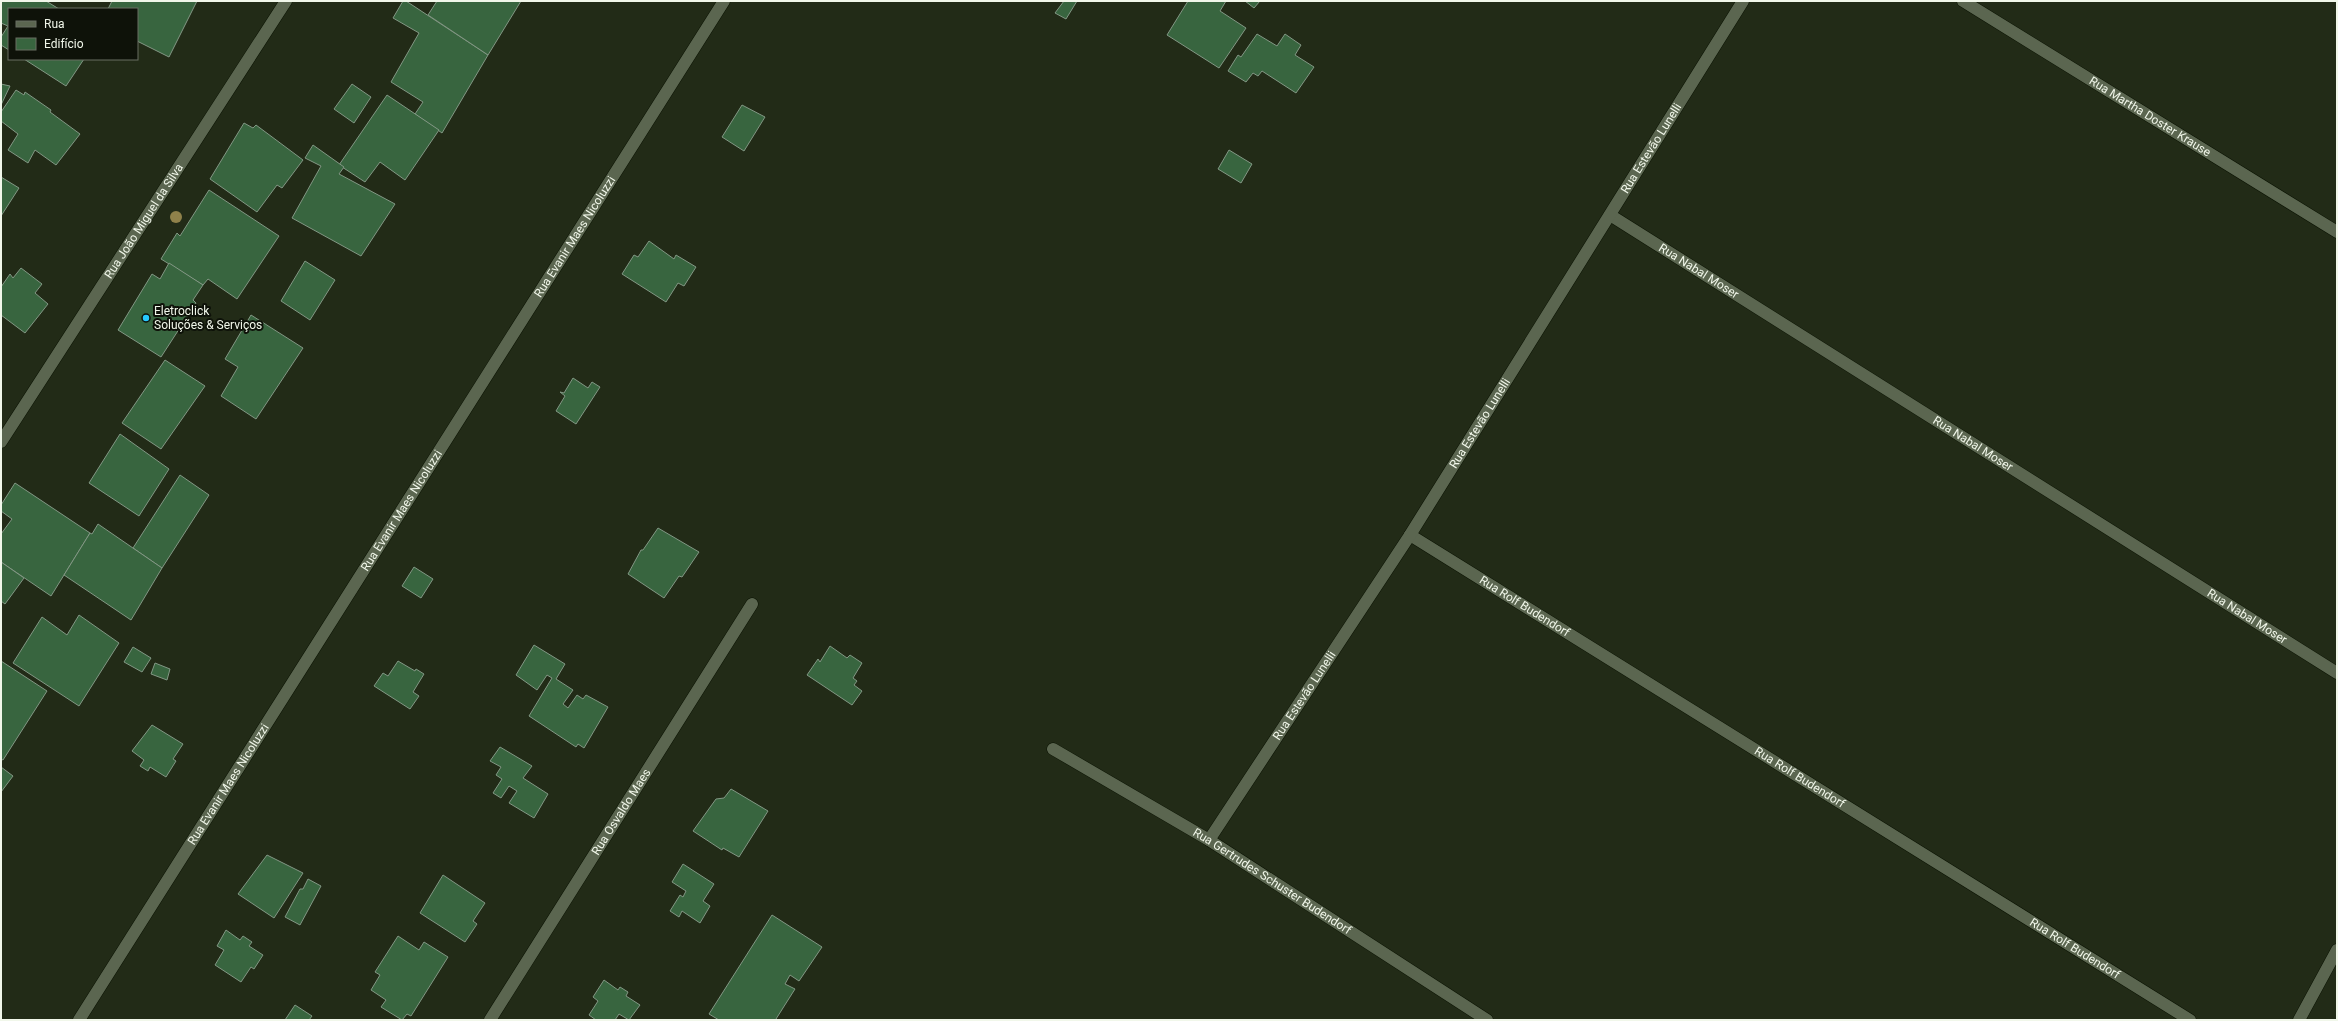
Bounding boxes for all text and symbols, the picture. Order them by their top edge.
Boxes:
legend [8,8,138,60]
text: Rua [44,17,65,31]
text: Edifício [44,37,84,51]
street label: Rua Martha Doster Krause [2087,74,2214,159]
street label: Rua Estevão Lunelli [1618,101,1685,196]
street label: Rua João Miguel da Silva [102,161,186,281]
street label: Rua Evanir Maes Nicoluzzi [531,173,618,300]
street label: Rua Nabal Moser [1656,241,1741,301]
place label: Eletroclick Soluções & Serviços [154,304,262,332]
marker: Eletroclick Soluções & Serviços [141,313,151,323]
street label: Rua Estevão Lunelli [1446,376,1513,471]
street label: Rua Nabal Moser [1930,413,2016,474]
street label: Rua Evanir Maes Nicoluzzi [358,447,445,574]
street label: Rua Rolf Budendorf [1477,573,1573,640]
street label: Rua Nabal Moser [2205,586,2290,647]
street label: Rua Estevão Lunelli [1270,648,1339,743]
street label: Rua Evanir Maes Nicoluzzi [185,721,272,847]
street label: Rua Rolf Budendorf [1752,744,1848,811]
street label: Rua Osvaldo Maes [589,766,654,858]
street label: Rua Gertrudes Schuster Budendorf [1190,825,1355,938]
street label: Rua Rolf Budendorf [2027,915,2123,982]

